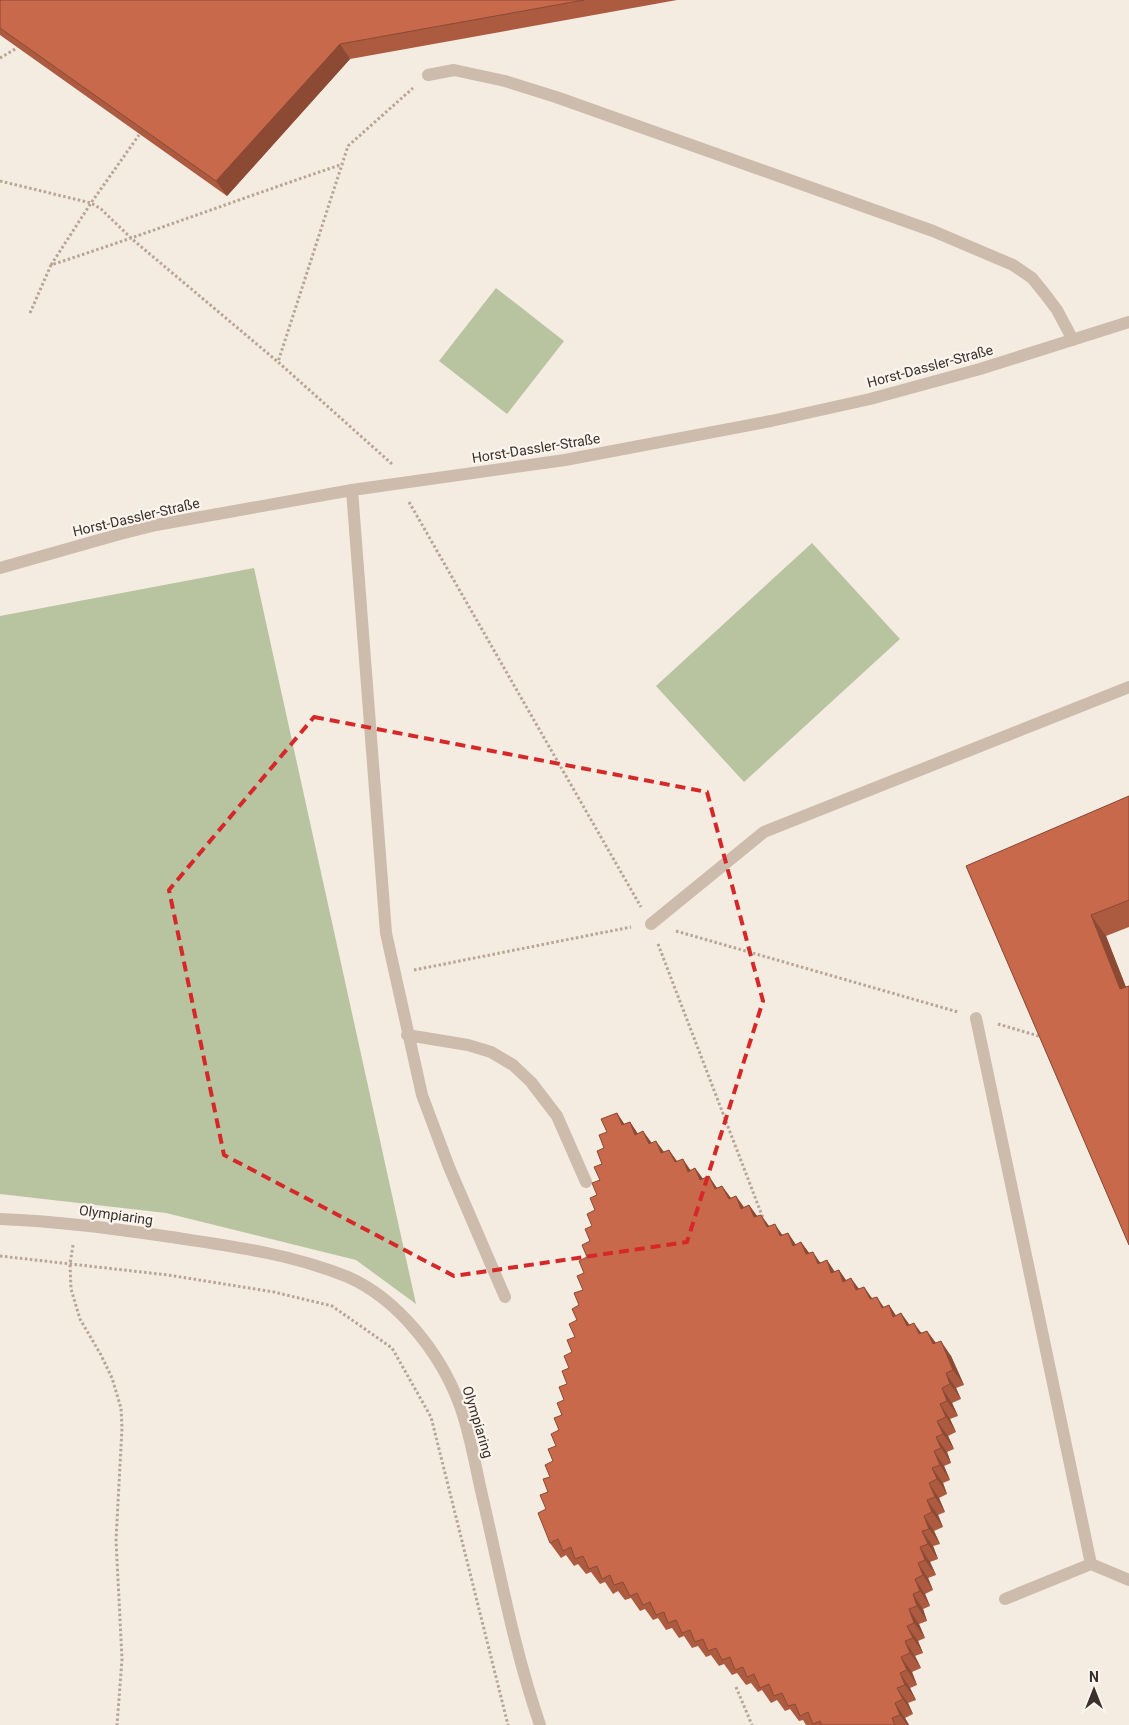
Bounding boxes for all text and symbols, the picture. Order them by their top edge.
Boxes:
street label: Horst-Dassler-Straße [865,341,995,391]
street label: Horst-Dassler-Straße [471,430,601,466]
street label: Horst-Dassler-Straße [71,495,201,539]
street label: Olympiaring [78,1202,154,1228]
street label: Olympiaring [459,1384,497,1460]
north arrow [1069,1665,1119,1715]
text: N [1089,1669,1099,1685]

